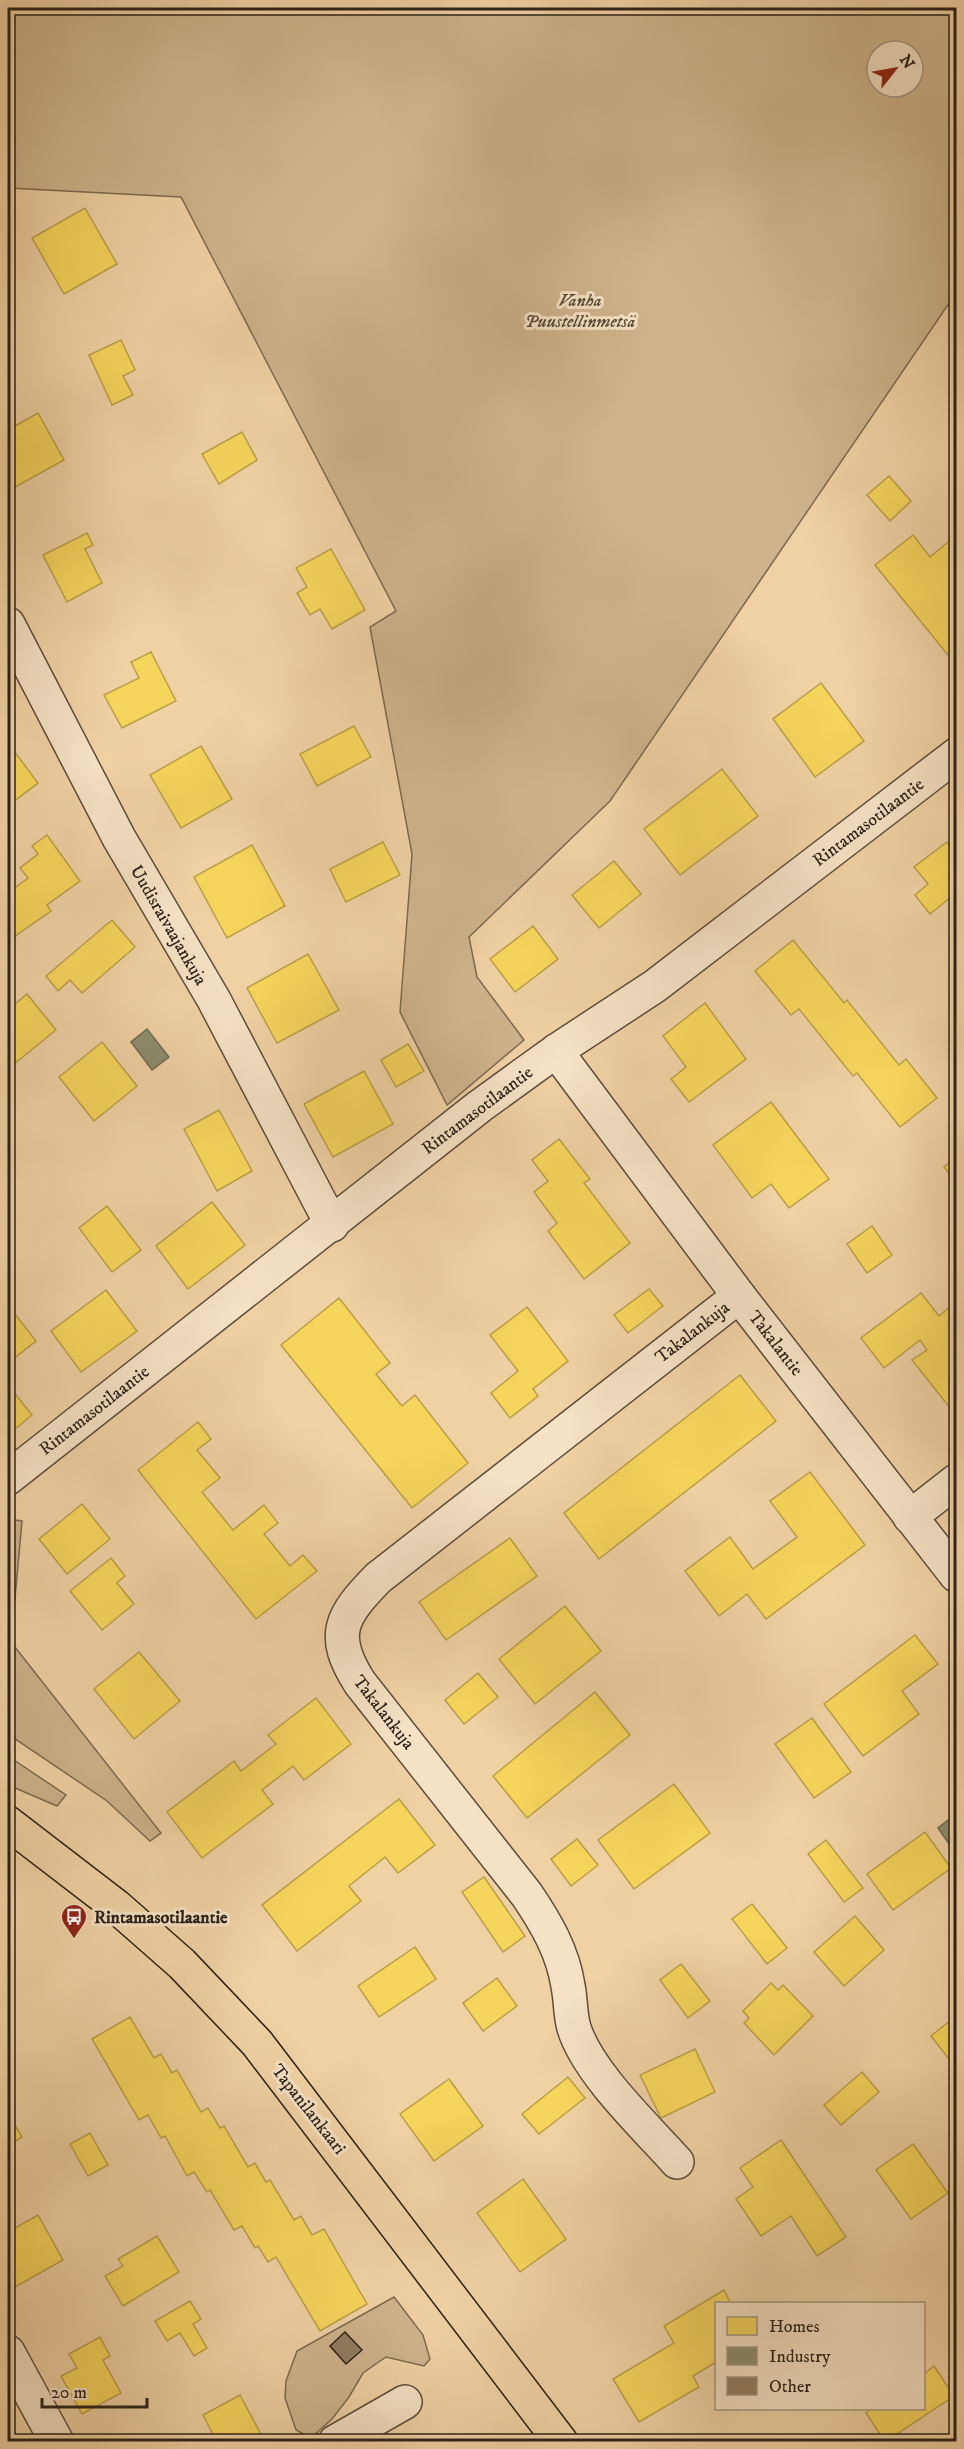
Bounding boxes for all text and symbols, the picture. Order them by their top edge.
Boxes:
north arrow [865,39,925,99]
text: N [895,51,919,73]
park label: Vanha Puustellinmetsä [525,290,636,333]
street label: Rintamasotilaantie [809,774,929,872]
street label: Uudisraivaajankuja [125,862,212,990]
street label: Rintamasotilaantie [418,1062,538,1160]
street label: Takalankuja [651,1297,734,1369]
street label: Takalantie [743,1307,807,1381]
street label: Rintamasotilaantie [35,1361,154,1461]
street label: Takalankuja [347,1671,419,1754]
bus stop icon: Rintamasotilaantie [59,1902,89,1940]
place label: Rintamasotilaantie [94,1907,228,1929]
street label: Tapanilankaari [266,2060,350,2159]
legend [715,2302,925,2410]
text: Homes [769,2316,820,2338]
text: Industry [769,2346,831,2368]
scale bar [42,2371,147,2409]
text: Other [769,2376,811,2398]
text: 20 m [51,2382,87,2404]

